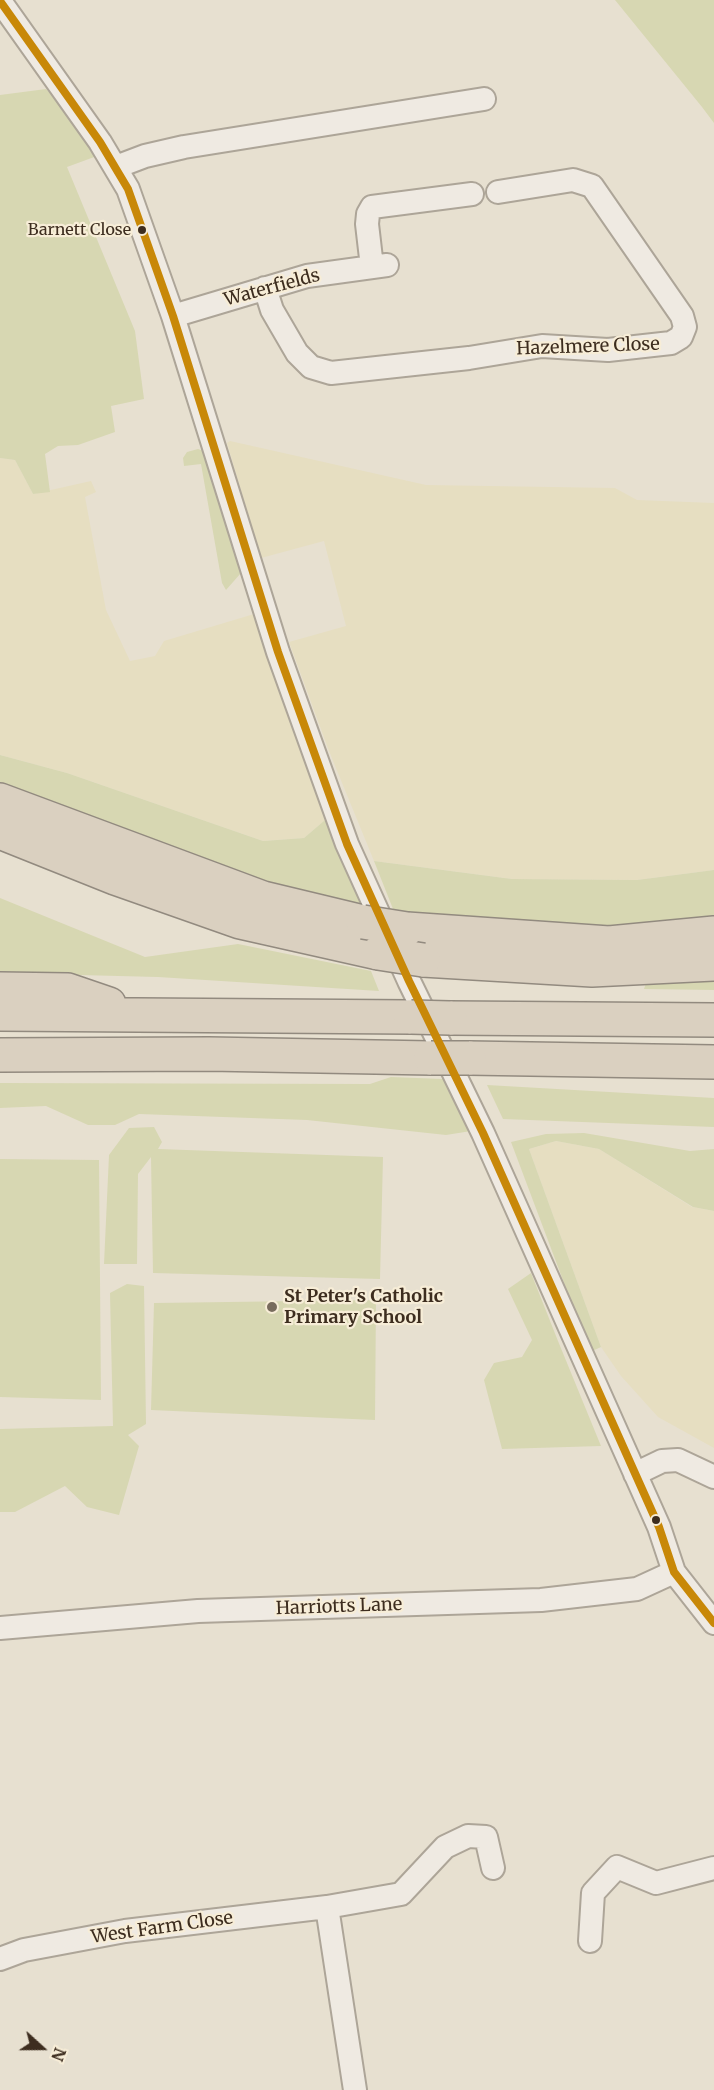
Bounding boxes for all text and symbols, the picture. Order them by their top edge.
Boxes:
place label: Barnett Close [28,220,131,240]
marker: Barnett Close [136,224,148,236]
street label: Waterfields [222,265,322,311]
street label: Hazelmere Close [516,334,660,360]
place label: St Peter's Catholic Primary School [284,1286,443,1328]
marker: St Peter's Catholic Primary School [265,1300,279,1314]
unlabelled marker [650,1514,662,1526]
street label: Harriotts Lane [275,1594,403,1620]
street label: West Farm Close [90,1907,234,1949]
north arrow [12,2018,72,2078]
text: N [47,2045,70,2064]

